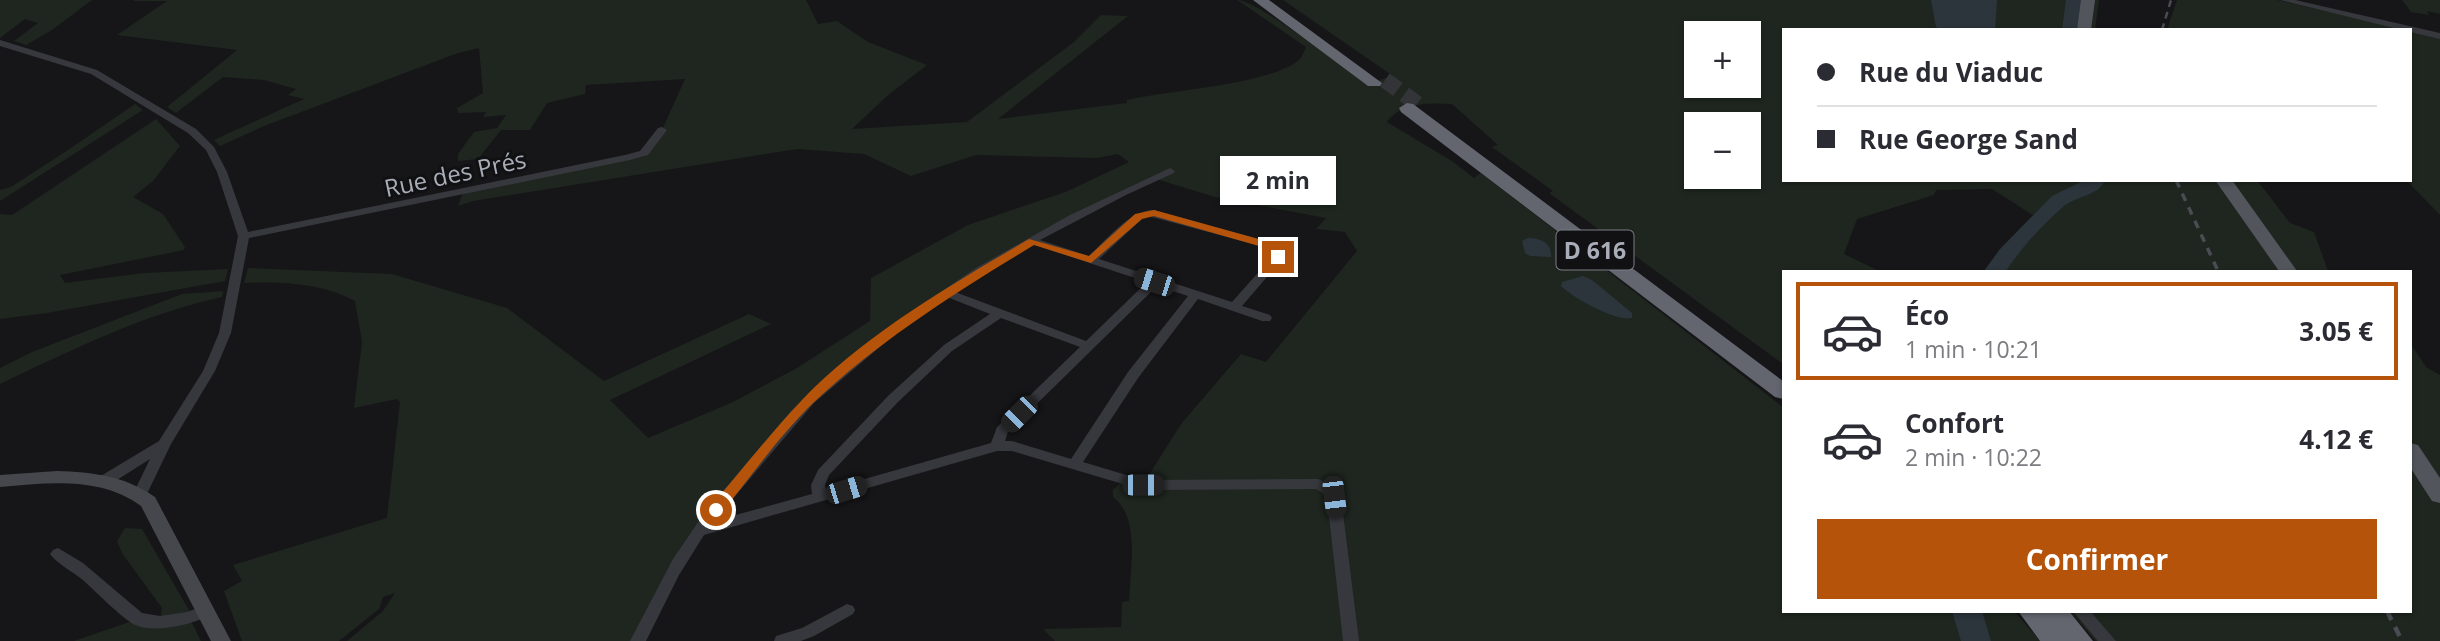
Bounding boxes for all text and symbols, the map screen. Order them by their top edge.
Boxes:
map controls [1684,21,1761,189]
button: + [1684,21,1761,98]
text: Rue du Viaduc [1859,54,2043,90]
button: − [1684,112,1761,189]
text: Rue George Sand [1859,121,2078,157]
street label: Rue des Prés [381,142,529,204]
callout: 2 min [1220,156,1336,204]
text: 2 min [1246,164,1310,196]
road number: D 616 [1556,230,1634,270]
route end [1262,241,1294,273]
car [1131,266,1178,298]
text: Éco [1905,297,1949,333]
icon: car [1821,300,1884,363]
text: 3.05 € [2299,313,2373,349]
text: 1 min · 10:21 [1905,333,2042,365]
car [997,392,1042,436]
text: Confort [1905,405,2004,441]
icon: car [1821,408,1884,471]
text: 4.12 € [2299,421,2373,457]
text: 2 min · 10:22 [1905,441,2042,473]
car [823,474,870,506]
car [1123,475,1165,496]
car [1322,475,1347,519]
route start [700,494,732,526]
button: Confirmer [1817,519,2377,599]

